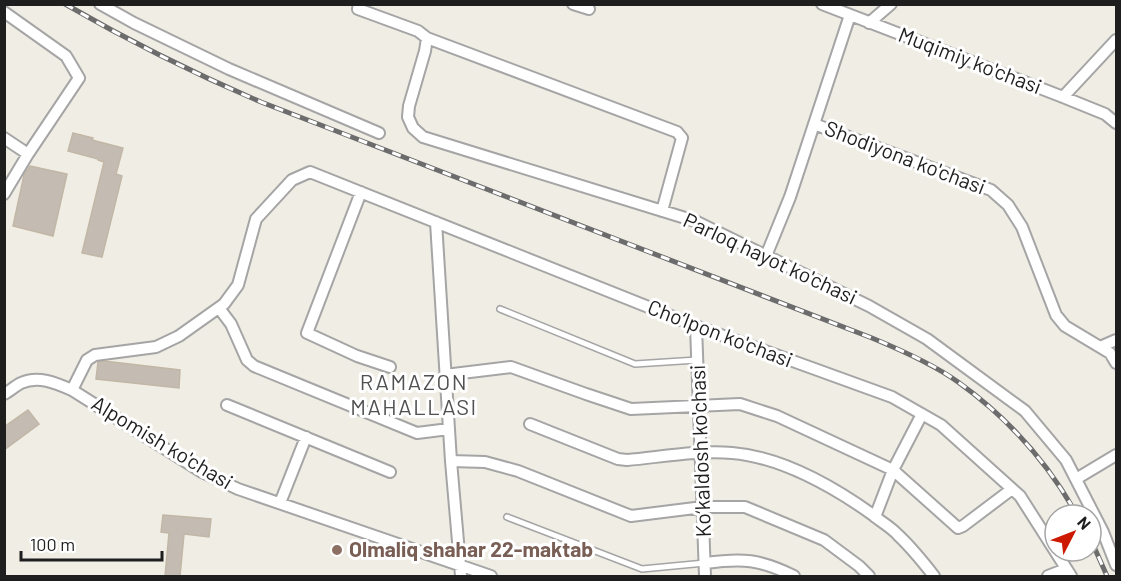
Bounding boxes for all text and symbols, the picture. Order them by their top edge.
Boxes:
street label: Muqimiy ko'chasi [895,21,1046,98]
street label: Shodiyona ko'chasi [822,114,989,199]
street label: Parloq hayot ko'chasi [680,206,861,309]
street label: Cho‘lpon ko'chasi [645,294,796,372]
street label: Ko‘kaldosh ko'chasi [684,364,715,538]
district label: RAMAZON MAHALLASI [350,368,478,419]
street label: Alpomish ko'chasi [88,390,238,494]
north arrow [1043,503,1103,563]
text: N [1074,512,1095,533]
scale bar [21,524,162,562]
text: 100 m [30,533,75,555]
place label: Olmaliq shahar 22-maktab [349,536,593,561]
marker: Olmaliq shahar 22-maktab [330,543,344,557]

